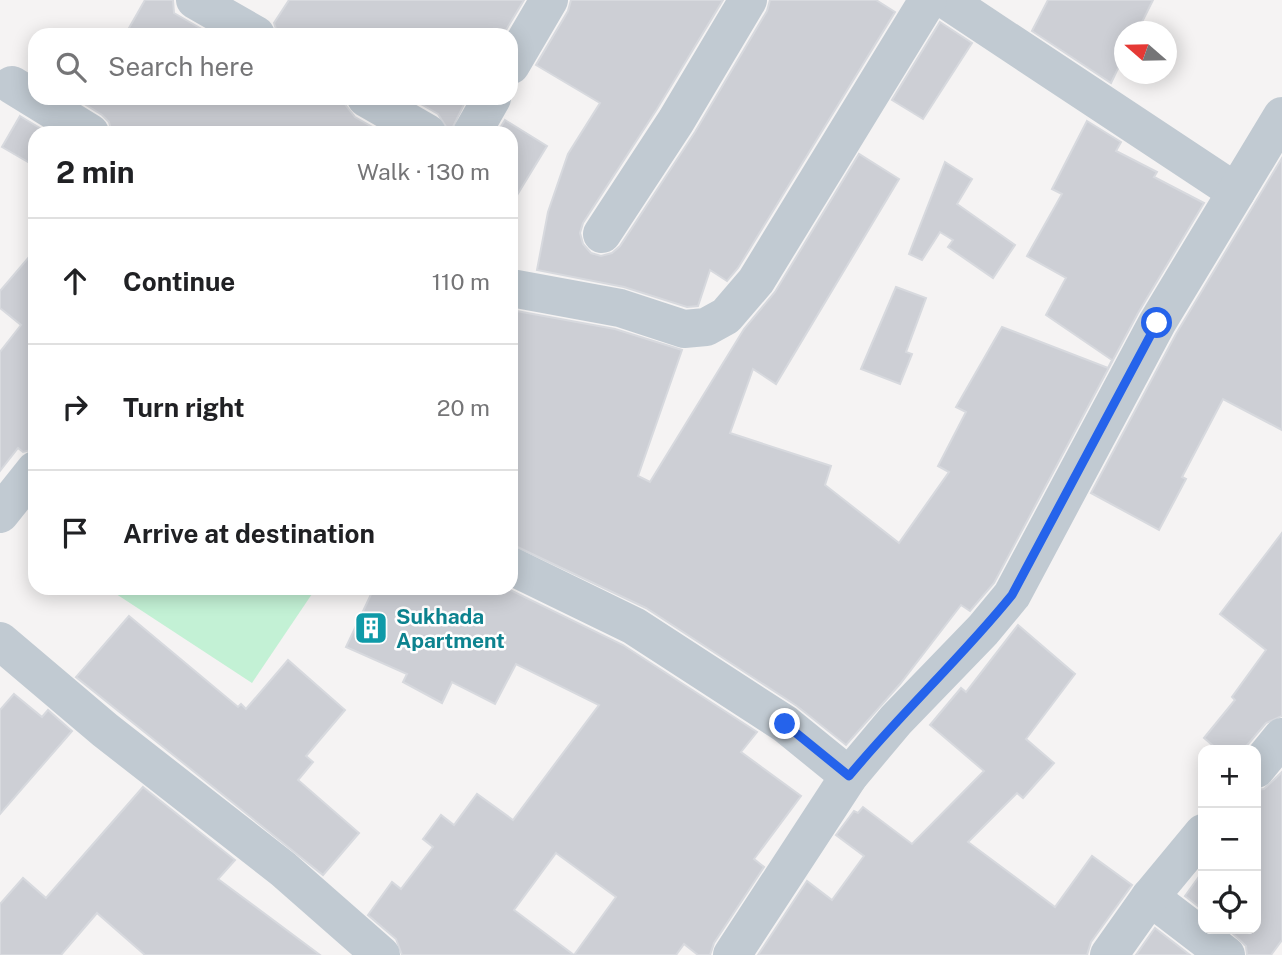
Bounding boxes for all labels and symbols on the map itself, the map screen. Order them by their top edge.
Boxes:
north arrow [1114,21,1177,84]
route start [1141,307,1172,338]
place label: Sukhada Apartment [396,604,505,653]
building icon: Sukhada Apartment [352,609,390,647]
route end [769,708,800,739]

